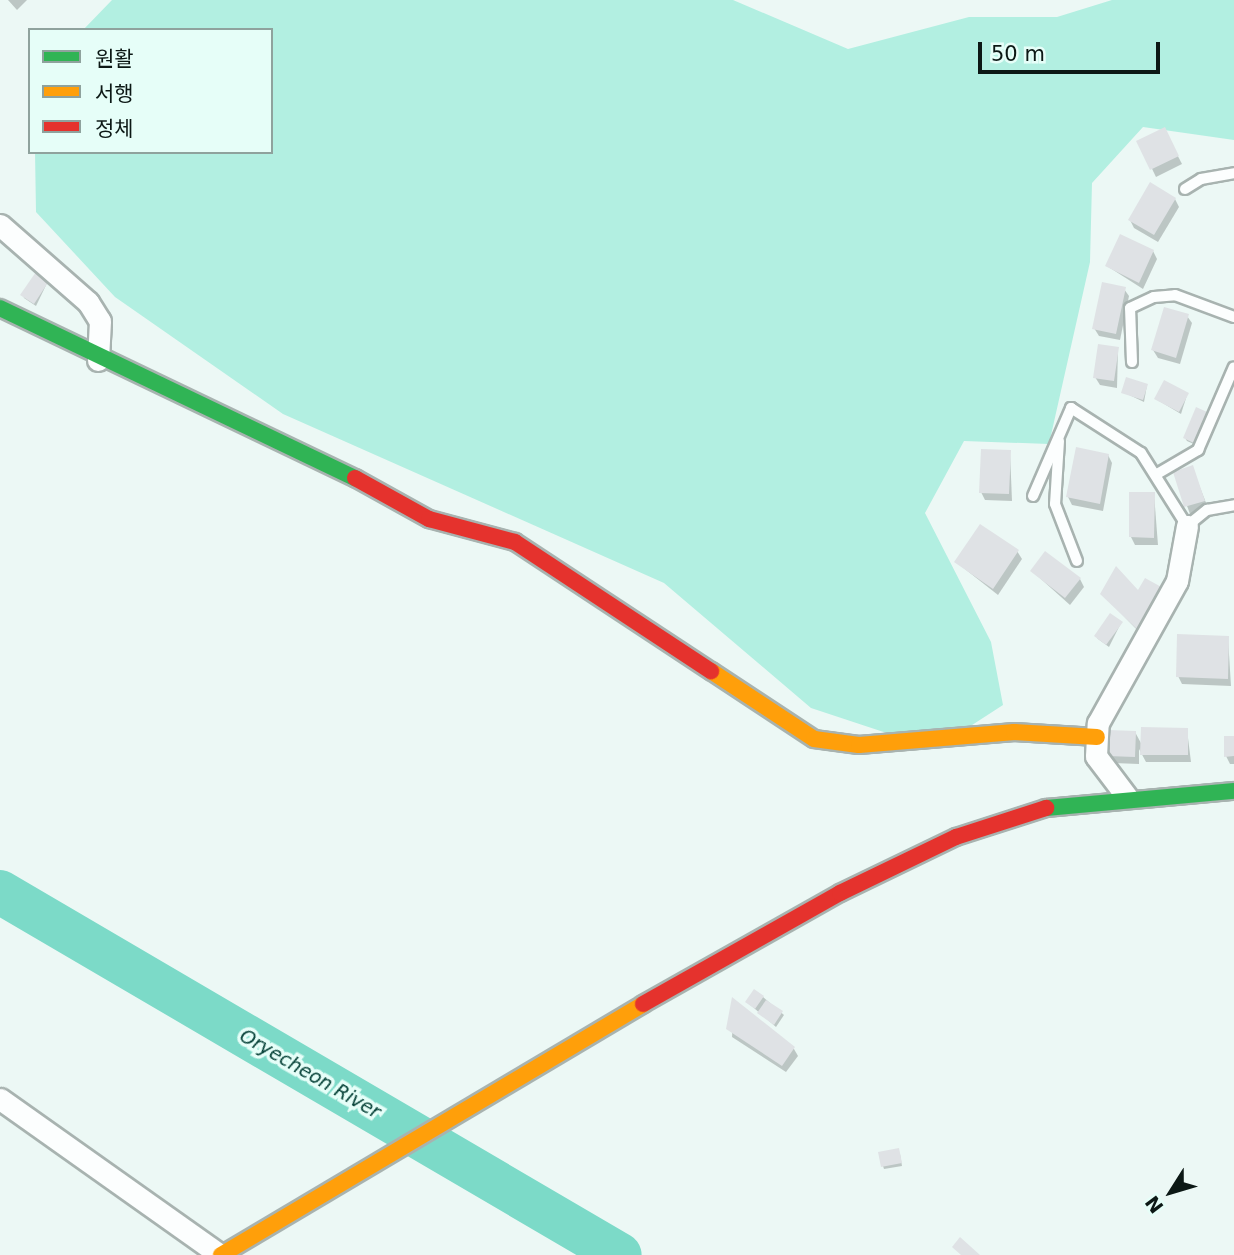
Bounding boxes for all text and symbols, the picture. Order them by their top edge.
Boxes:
legend [28,28,273,154]
scale bar [982,28,1164,72]
text: 50 m [991,42,1045,66]
text: 원활 [95,47,134,71]
text: 서행 [95,82,134,106]
text: 정체 [95,117,134,141]
water label: Oryecheon River [236,1024,384,1124]
north arrow [1136,1157,1206,1227]
text: N [1141,1192,1168,1218]

